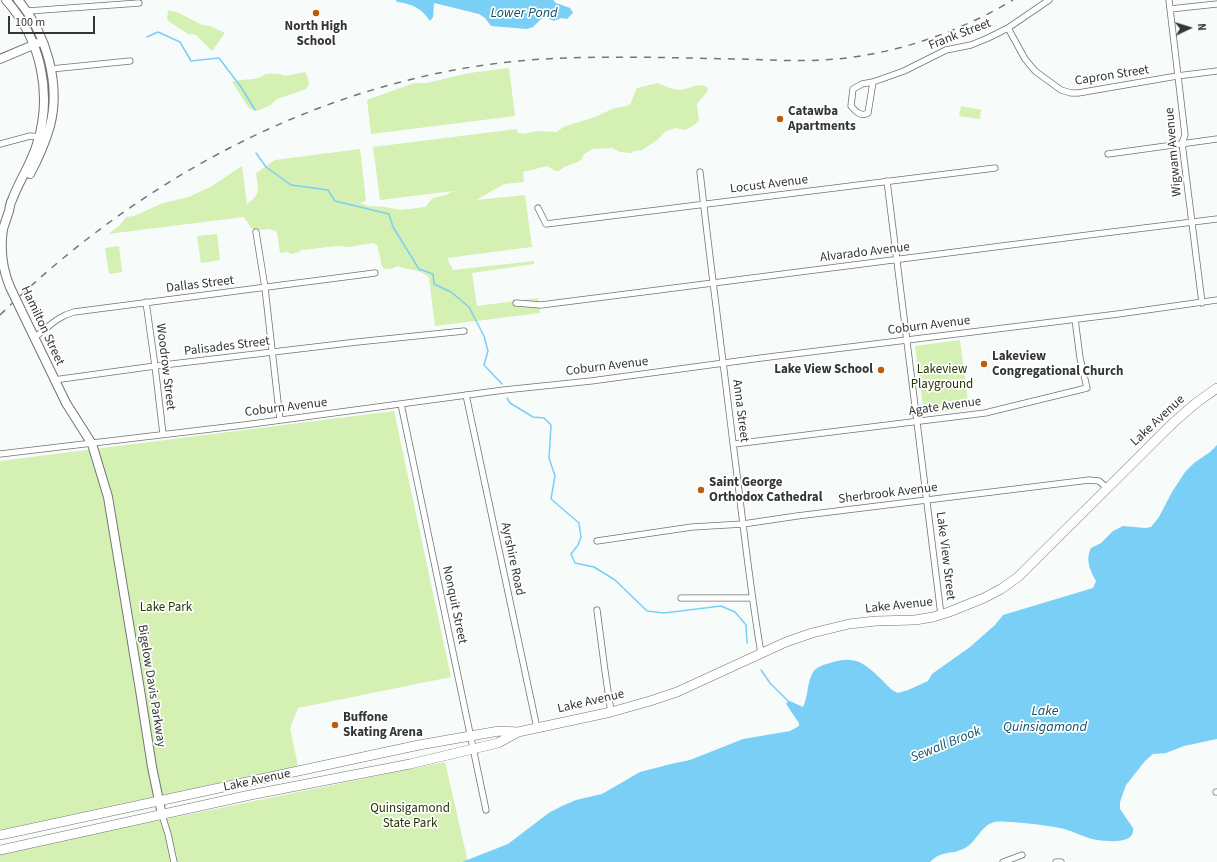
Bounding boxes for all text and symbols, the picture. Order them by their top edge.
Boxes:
water label: Lower Pond [490,6,558,22]
scale bar [10,8,97,34]
marker: North High School [311,8,321,18]
north arrow [1169,8,1209,48]
text: 100 m [15,14,45,31]
street label: Frank Street [927,16,993,54]
place label: North High School [285,19,347,50]
text: N [1194,23,1209,31]
street label: Capron Street [1074,62,1150,90]
place label: Catawba Apartments [788,104,856,135]
street label: Wigwam Avenue [1162,107,1186,197]
marker: Catawba Apartments [775,114,785,124]
street label: Locust Avenue [729,172,809,198]
street label: Alvarado Avenue [819,240,911,266]
street label: Dallas Street [165,273,235,297]
street label: Hamilton Street [17,284,67,368]
street label: Coburn Avenue [887,313,971,339]
street label: Woodrow Street [152,323,178,411]
street label: Palisades Street [183,334,271,360]
place label: Lakeview Congregational Church [992,349,1123,380]
street label: Coburn Avenue [565,354,649,380]
marker: Lakeview Congregational Church [979,359,989,369]
place label: Lake View School [774,362,873,378]
park label: Lakeview Playground [911,362,973,393]
marker: Lake View School [876,365,886,375]
street label: Anna Street [728,379,752,443]
street label: Lake Avenue [1128,392,1188,450]
street label: Agate Avenue [908,394,982,420]
street label: Coburn Avenue [244,395,328,421]
place label: Saint George Orthodox Cathedral [709,475,822,506]
street label: Sherbrook Avenue [838,480,938,508]
marker: Saint George Orthodox Cathedral [696,485,706,495]
street label: Lake View Street [932,511,958,601]
street label: Ayrshire Road [497,521,527,597]
street label: Nonquit Street [438,564,470,646]
street label: Lake Avenue [864,595,934,617]
park label: Lake Park [140,600,192,616]
street label: Bigelow Davis Parkway [134,624,168,748]
street label: Lake Avenue [556,687,626,717]
water label: Lake Quinsigamond [1003,704,1087,736]
place label: Buffone Skating Arena [343,710,423,741]
marker: Buffone Skating Arena [330,720,340,730]
water label: Sewall Brook [908,723,984,767]
street label: Lake Avenue [222,766,292,796]
park label: Quinsigamond State Park [370,801,450,832]

